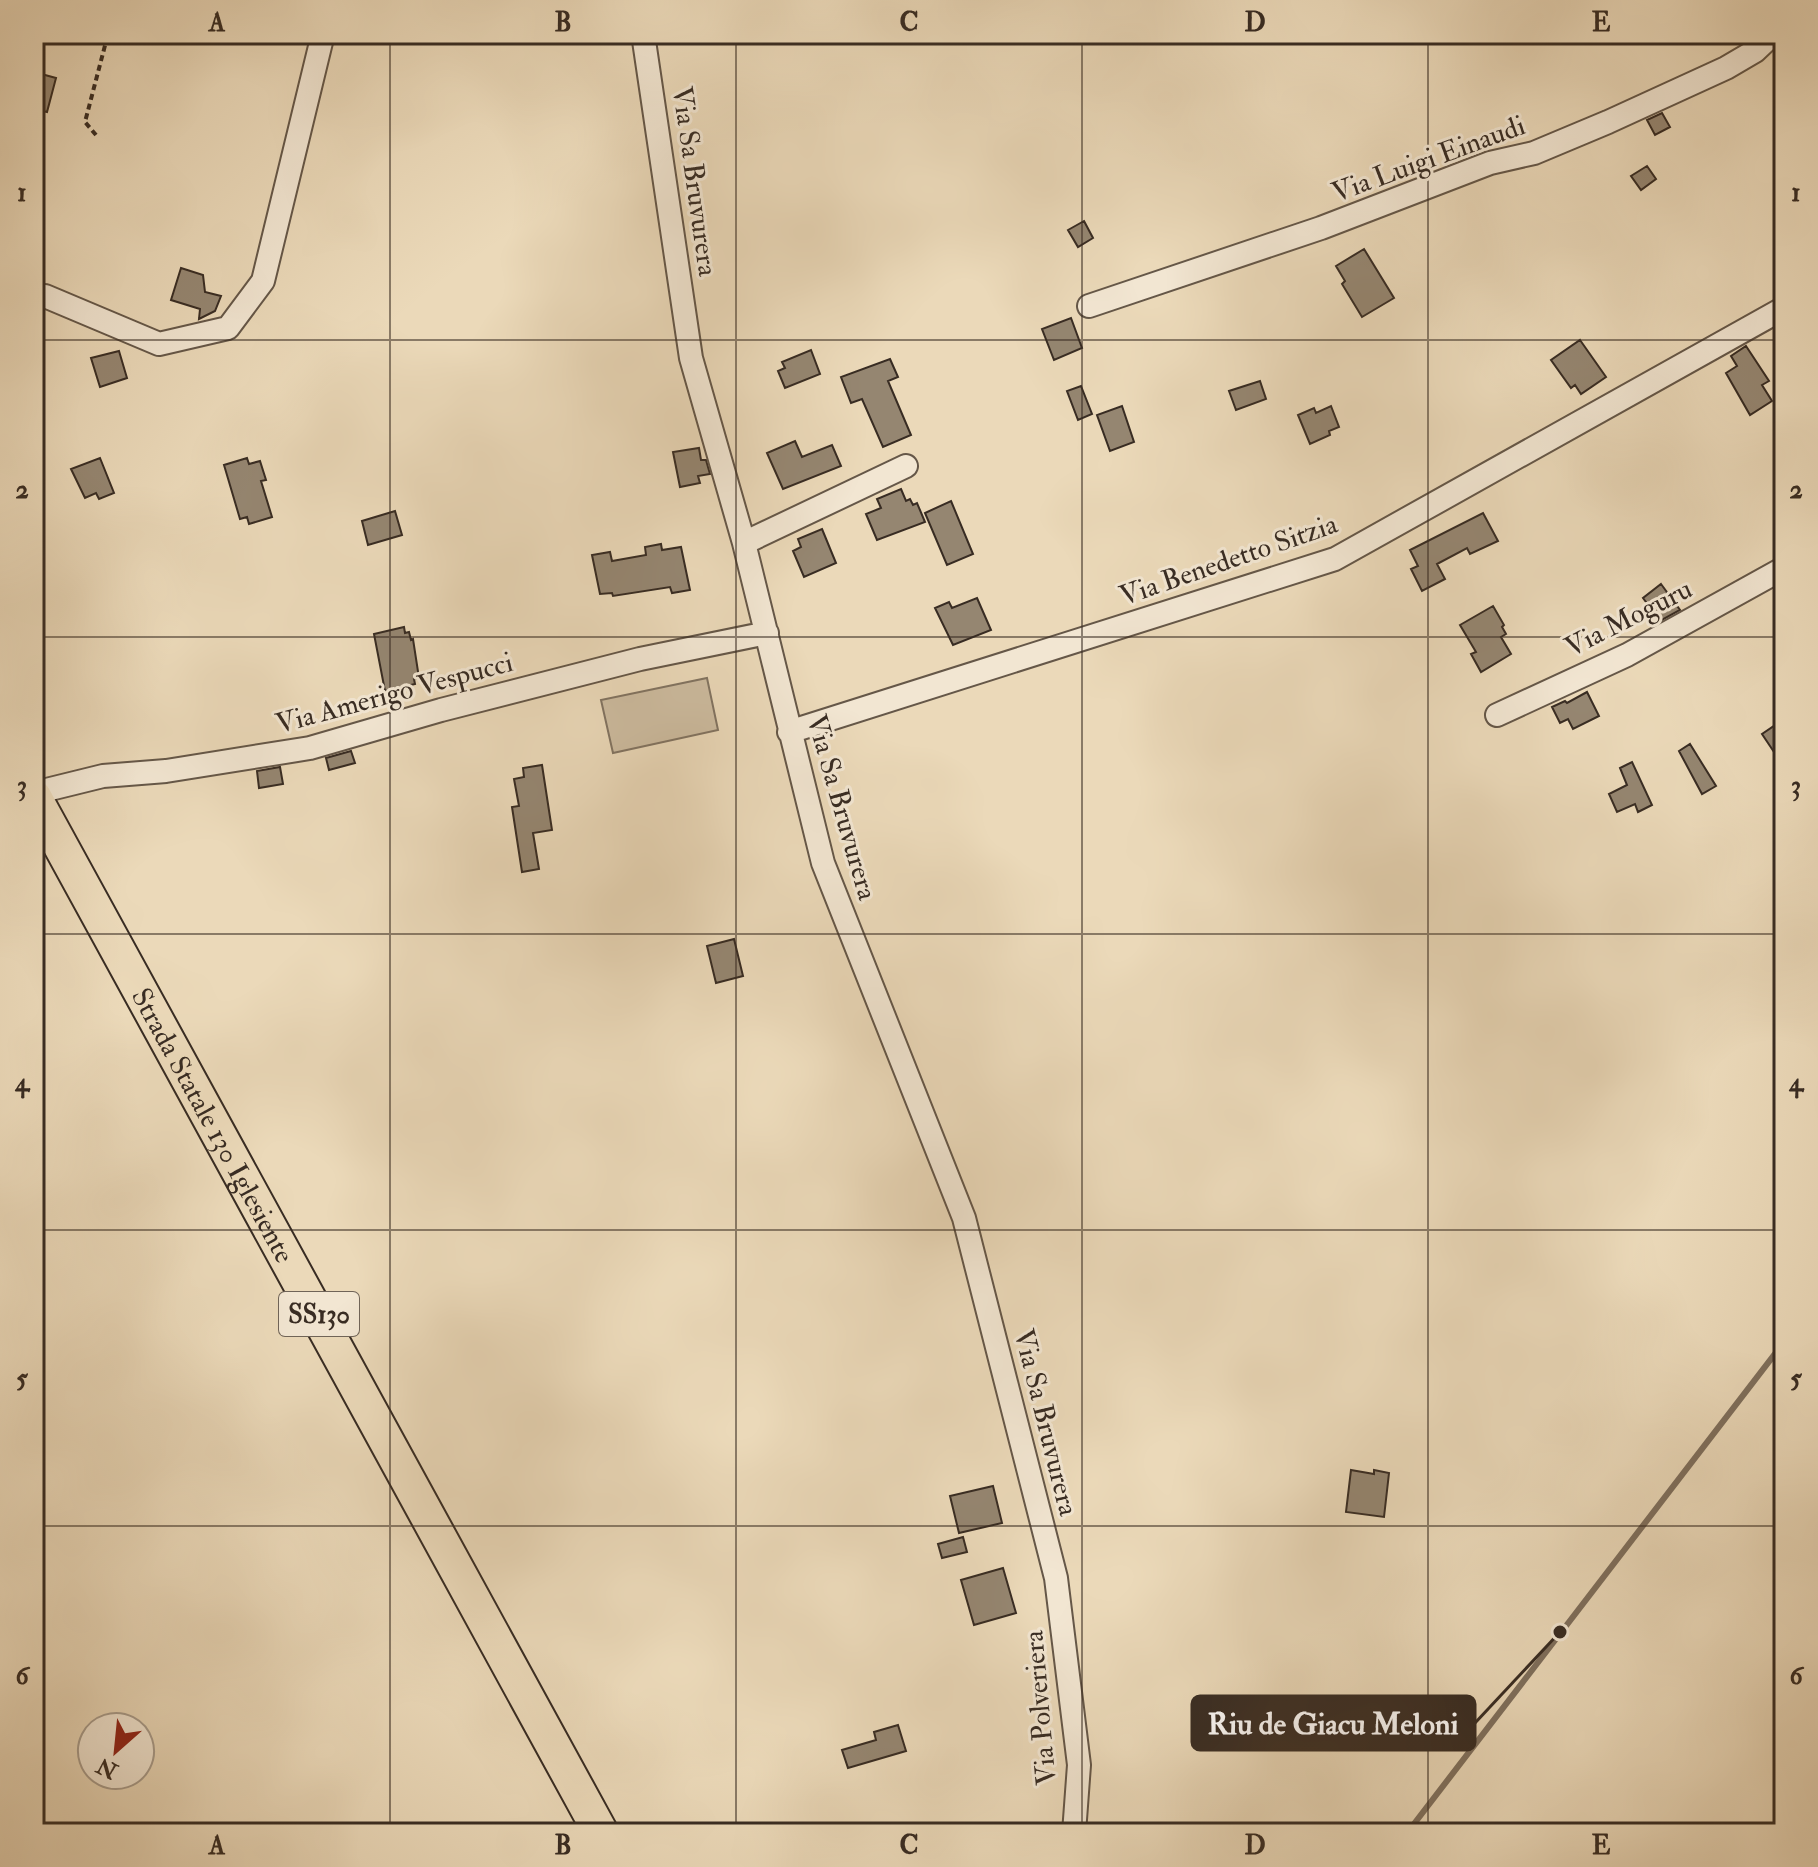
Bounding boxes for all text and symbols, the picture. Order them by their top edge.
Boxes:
text: A [208,7,226,39]
text: B [554,7,572,39]
text: C [899,7,919,39]
text: D [1244,7,1266,39]
text: E [1592,7,1611,39]
street label: Via Sa Bruvurera [664,84,725,279]
street label: Via Luigi Einaudi [1327,108,1530,211]
text: 1 [17,177,27,209]
text: 1 [1791,177,1801,209]
text: 2 [15,474,29,506]
text: 2 [1789,474,1803,506]
street label: Via Benedetto Sitzia [1115,507,1342,614]
street label: Via Moguru [1559,571,1698,665]
street label: Via Amerigo Vespucci [272,645,517,742]
street label: Via Sa Bruvurera [798,711,885,905]
text: 3 [17,770,27,802]
text: 3 [1791,770,1801,802]
street label: Strada Statale 130 Iglesiente [123,982,302,1269]
text: 4 [14,1067,31,1099]
text: 4 [1788,1067,1805,1099]
road number: SS130 [279,1292,359,1336]
street label: Via Sa Bruvurera [1005,1325,1086,1520]
text: 5 [16,1363,28,1395]
text: 5 [1790,1363,1802,1395]
street label: Via Polveriera [1016,1628,1065,1787]
text: 6 [15,1660,30,1692]
text: 6 [1789,1660,1804,1692]
callout: Riu de Giacu Meloni [1192,1696,1475,1750]
text: Riu de Giacu Meloni [1208,1706,1458,1743]
north arrow [76,1711,156,1791]
text: N [92,1751,123,1785]
text: A [208,1830,226,1862]
text: B [554,1830,572,1862]
text: C [899,1830,919,1862]
text: D [1244,1830,1266,1862]
text: E [1592,1830,1611,1862]

